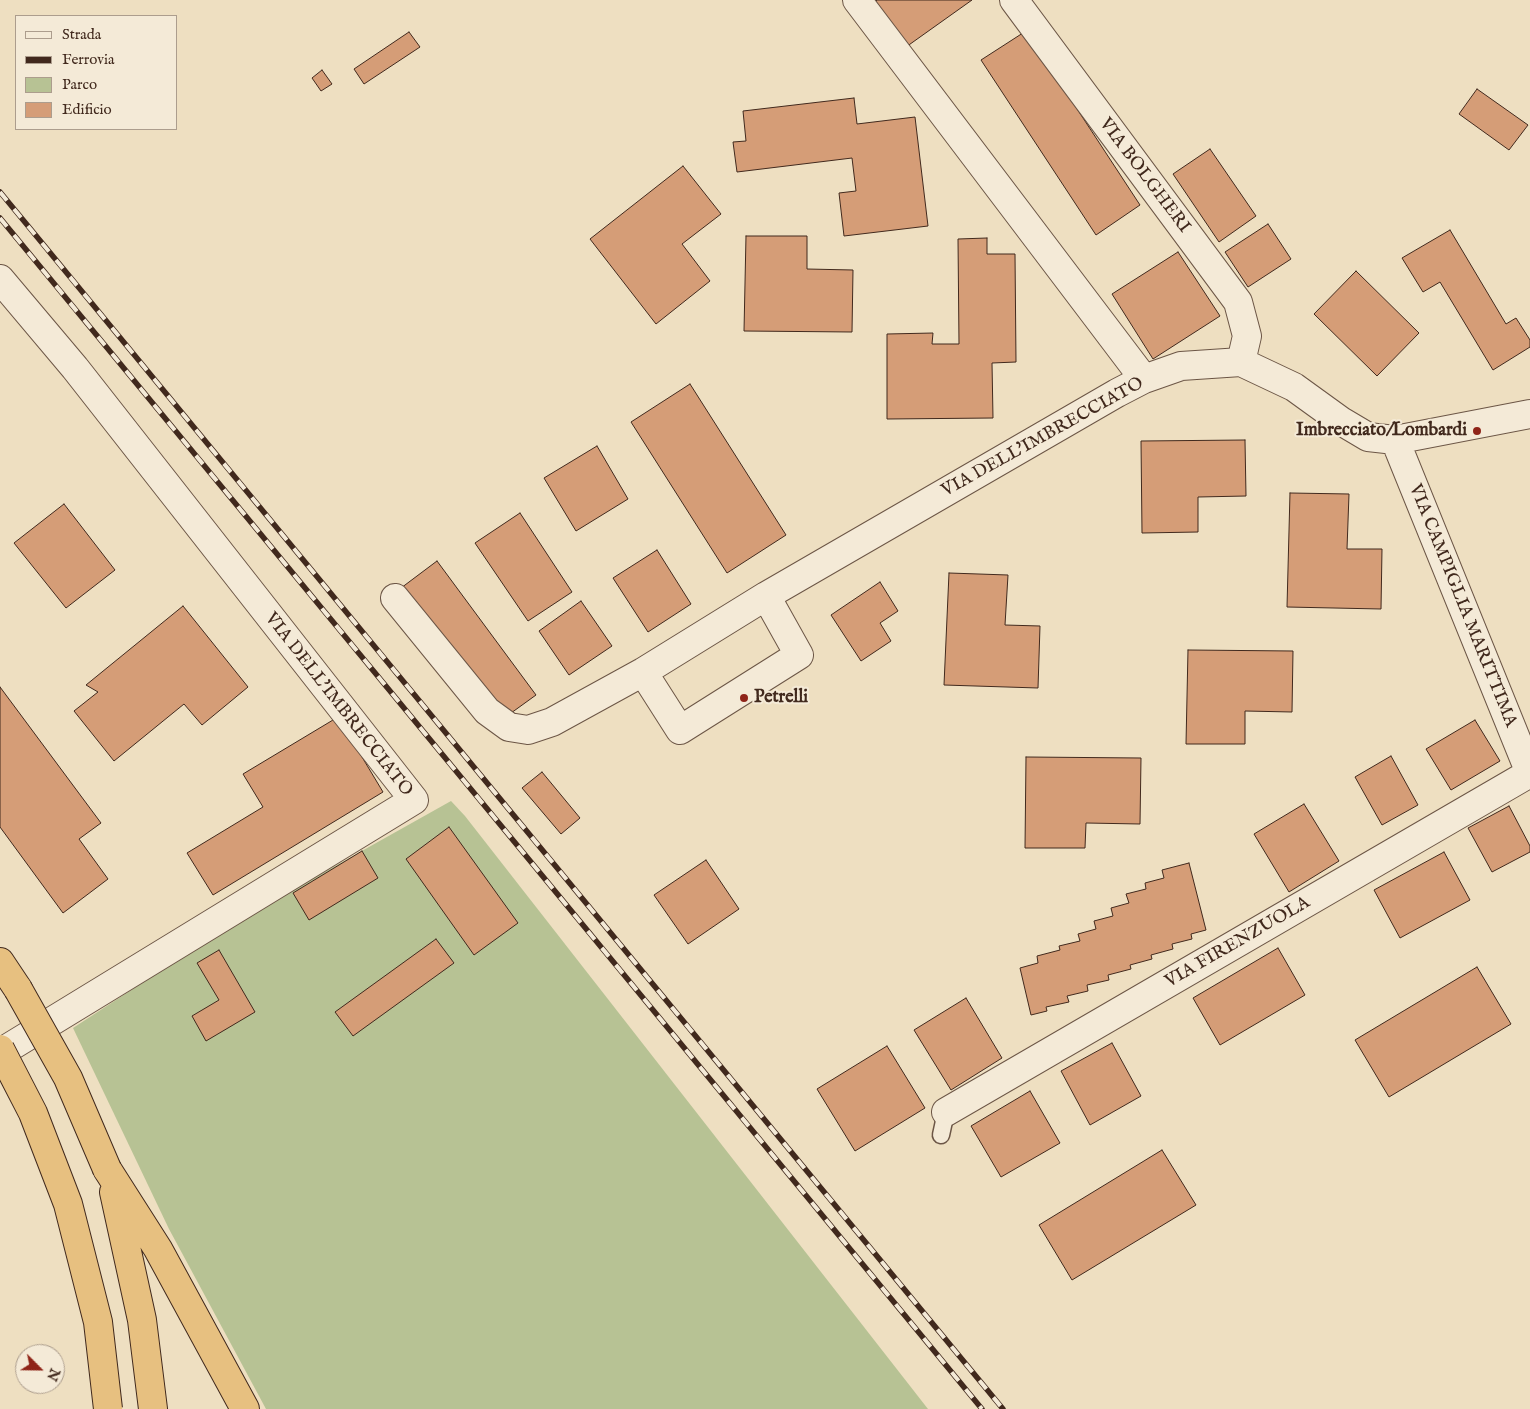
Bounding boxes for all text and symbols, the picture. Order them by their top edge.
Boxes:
legend [15,15,178,130]
text: Strada [62,25,101,44]
text: Ferrovia [62,50,114,69]
text: Parco [62,75,97,94]
text: Edificio [62,100,112,119]
street label: VIA BOLGHERI [1094,114,1194,238]
street label: VIA DELL'IMBRECCIATO [938,373,1148,503]
place label: Imbrecciato/Lombardi [1296,420,1467,442]
marker: Imbrecciato/Lombardi [1471,425,1483,437]
street label: VIA CAMPIGLIA MARITTIMA [1403,481,1521,731]
street label: VIA DELL'IMBRECCIATO [259,609,417,801]
place label: Petrelli [754,687,808,709]
marker: Petrelli [738,692,750,704]
street label: VIA FIRENZUOLA [1162,893,1314,993]
north arrow [15,1344,65,1394]
text: N [42,1365,64,1384]

